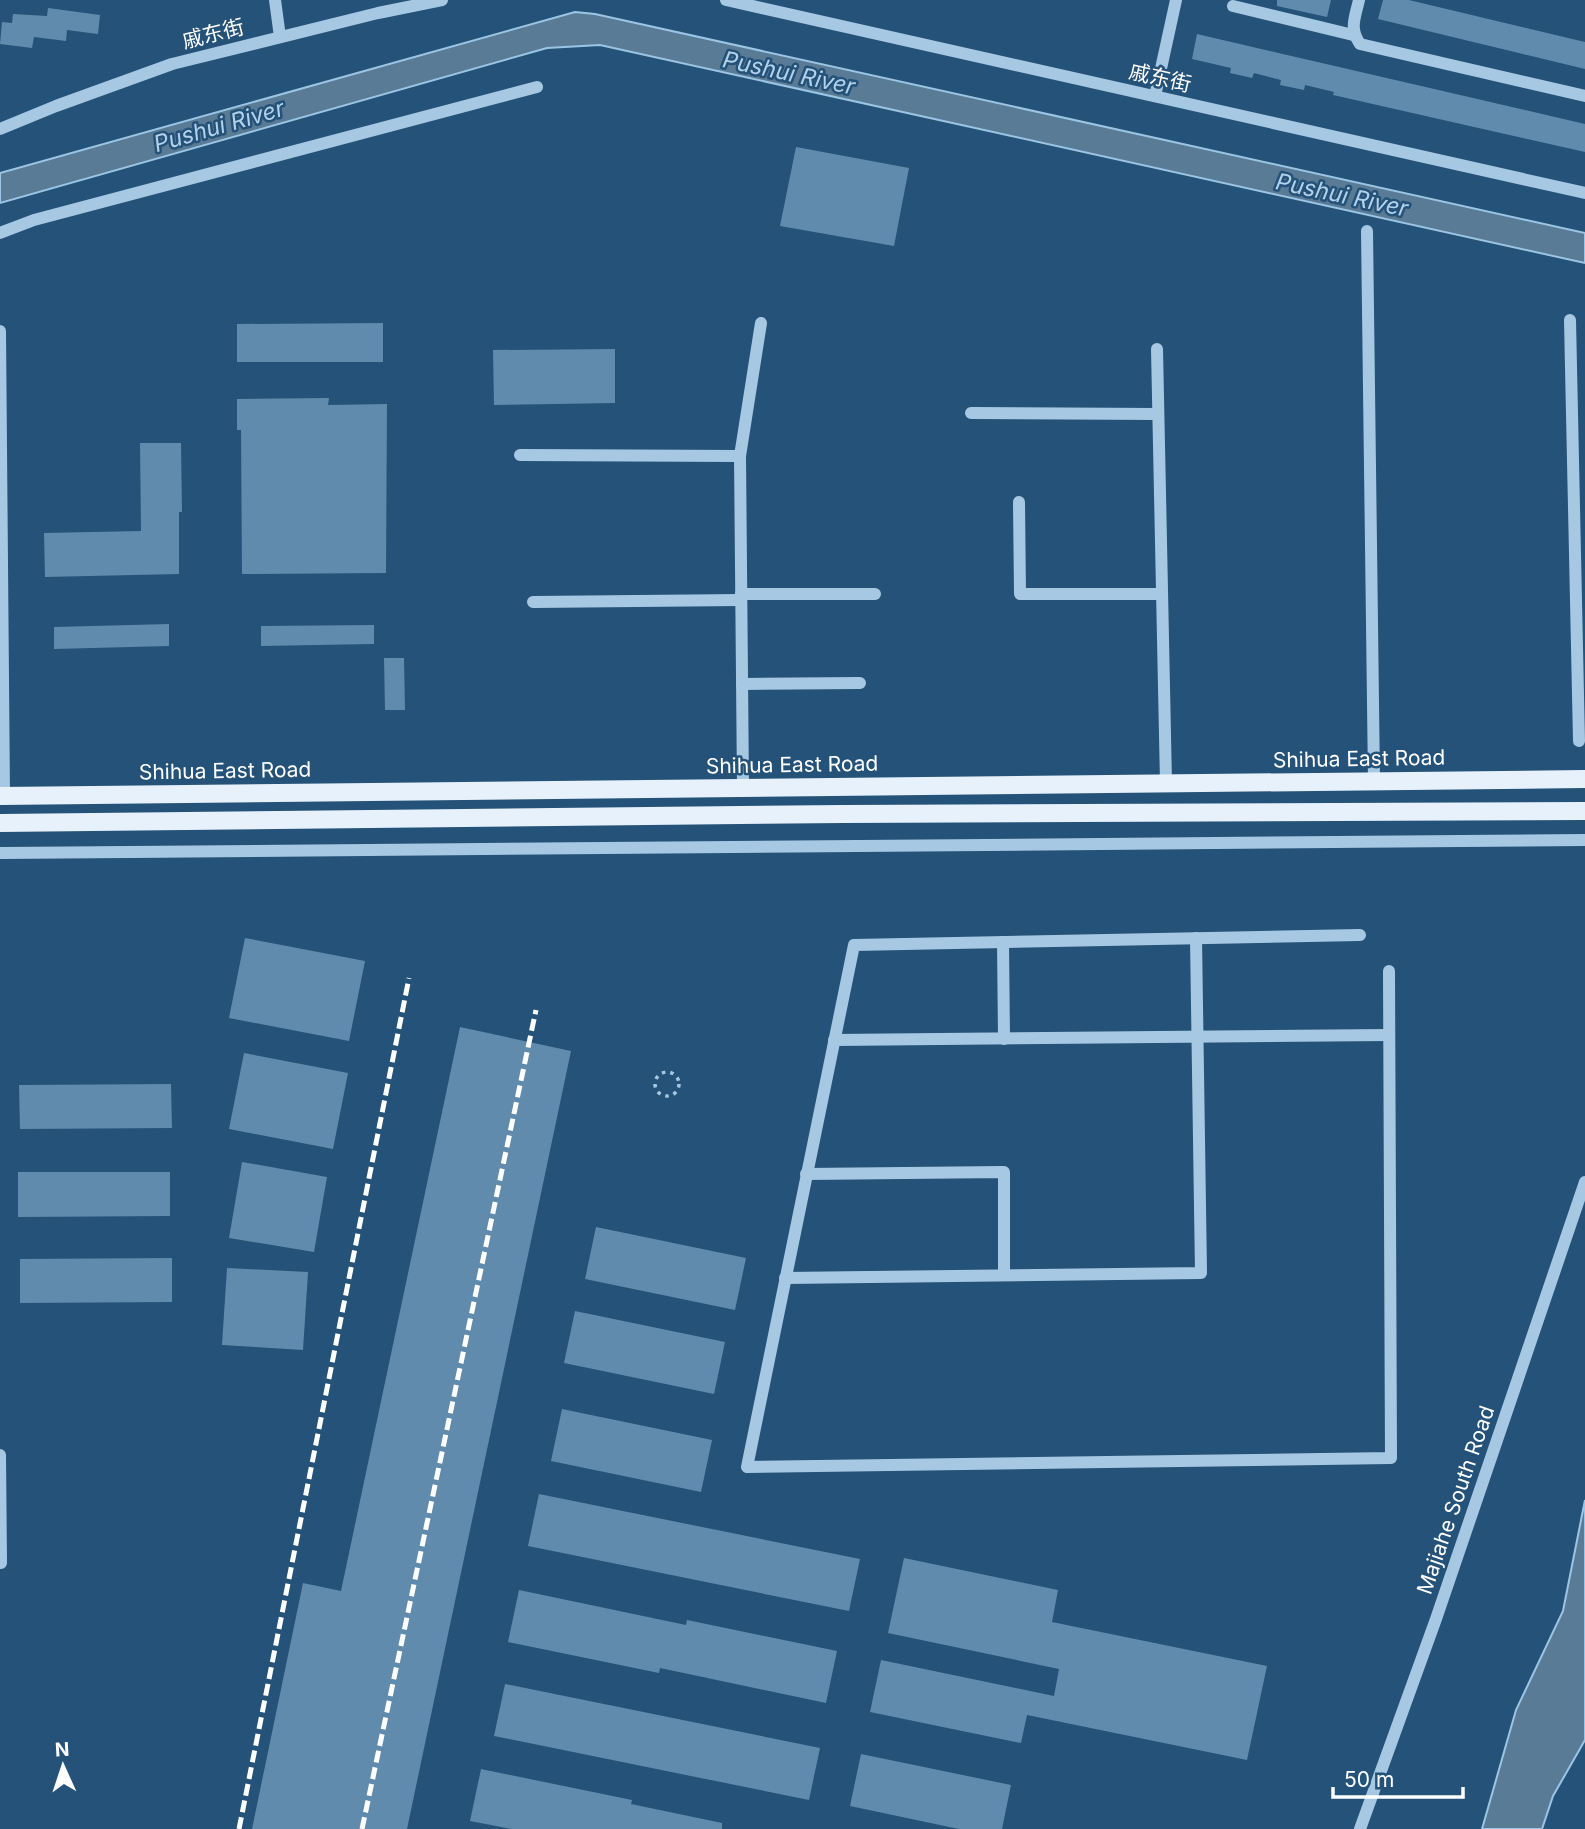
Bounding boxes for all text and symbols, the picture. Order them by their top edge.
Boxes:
street label: 戚东街 [179,14,246,53]
water label: Pushui River [720,45,859,101]
street label: 戚东街 [1127,58,1194,97]
water label: Pushui River [151,94,289,158]
water label: Pushui River [1273,167,1412,223]
street label: Shihua East Road [1273,744,1445,773]
street label: Shihua East Road [706,750,878,779]
street label: Shihua East Road [139,756,311,785]
street label: Majiahe South Road [1412,1402,1500,1597]
north arrow [28,1731,98,1801]
text: N [54,1738,70,1761]
scale bar [1333,1756,1462,1800]
text: 50 m [1344,1767,1394,1792]

